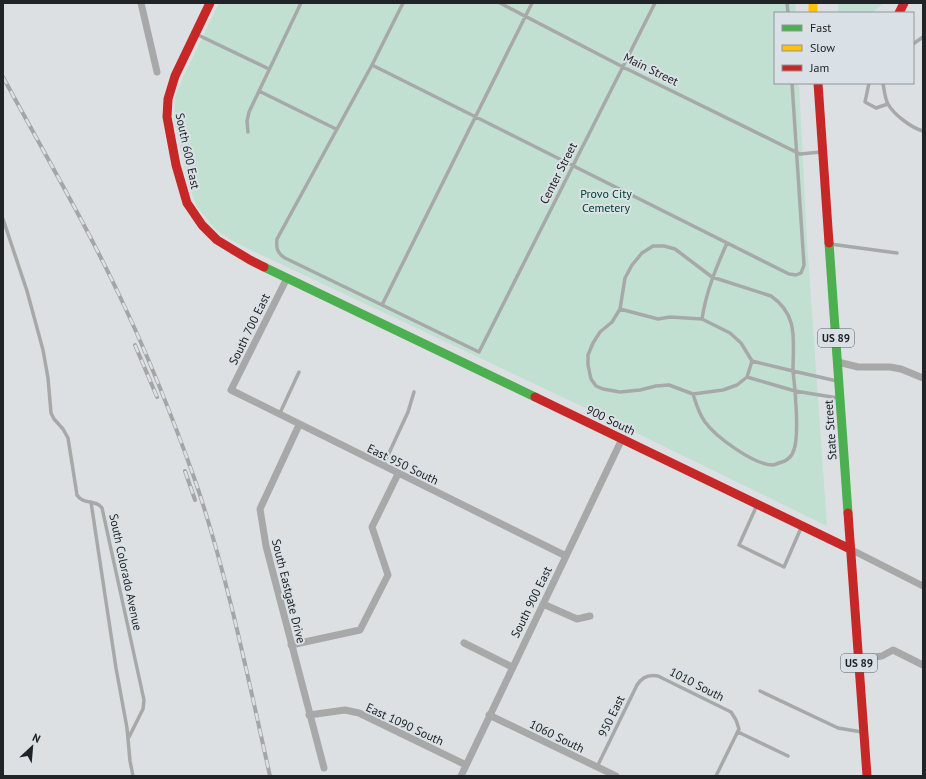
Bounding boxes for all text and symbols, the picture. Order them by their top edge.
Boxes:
legend [774,12,914,84]
text: Fast [810,20,831,35]
text: Slow [810,40,835,55]
street label: Main Street [621,49,681,89]
text: Jam [809,60,829,75]
street label: South 600 East [173,112,203,190]
street label: Center Street [536,140,580,206]
park label: Provo City Cemetery [580,186,632,215]
street label: South 700 East [225,291,273,367]
road number: US 89 [818,329,854,347]
street label: State Street [820,399,840,461]
street label: 900 South [584,402,638,438]
street label: East 950 South [365,440,441,488]
street label: South Colorado Avenue [106,512,146,632]
street label: South Eastgate Drive [269,537,309,645]
street label: South 900 East [507,564,555,640]
road number: US 89 [841,654,877,672]
street label: 1010 South [667,664,727,704]
street label: 950 East [595,693,627,739]
street label: East 1090 South [364,699,446,749]
street label: 1060 South [527,716,587,756]
north arrow [12,727,52,767]
text: N [30,730,43,746]

